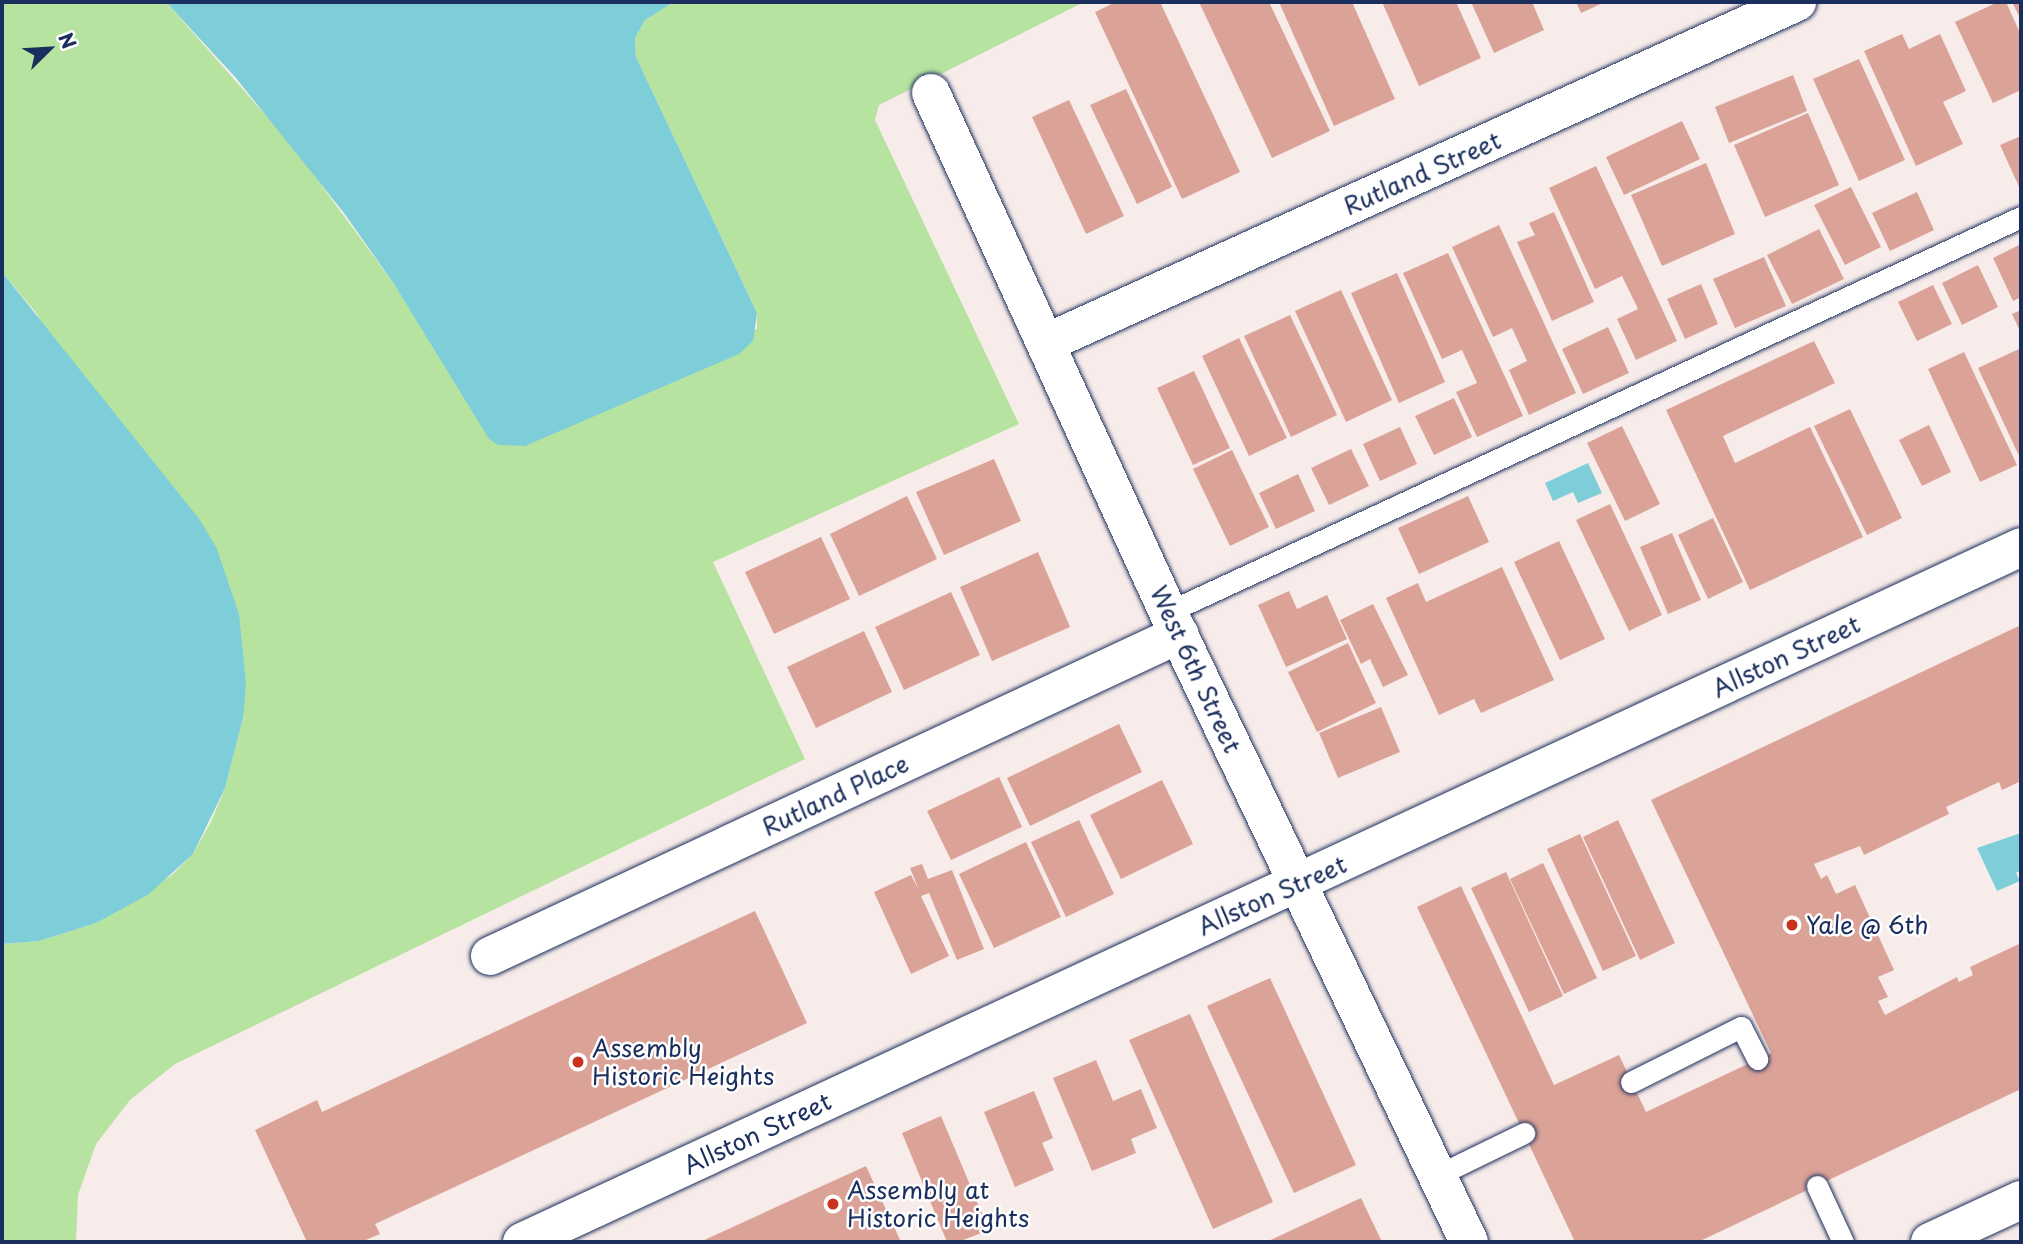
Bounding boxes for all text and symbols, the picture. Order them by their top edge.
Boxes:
north arrow [14,14,84,84]
text: N [52,28,84,53]
street label: Rutland Street [1339,125,1505,221]
street label: West 6th Street [1144,579,1248,759]
street label: Allston Street [1707,609,1865,703]
street label: Rutland Place [757,748,913,842]
street label: Allston Street [1193,849,1351,941]
place label: Yale @ 6th [1806,911,1931,939]
marker: Yale @ 6th [1784,917,1800,933]
place label: Assembly Historic Heights [592,1034,775,1090]
marker: Assembly Historic Heights [570,1054,586,1070]
street label: Allston Street [678,1086,836,1180]
place label: Assembly at Historic Heights [847,1176,1030,1232]
marker: Assembly at Historic Heights [825,1196,841,1212]

